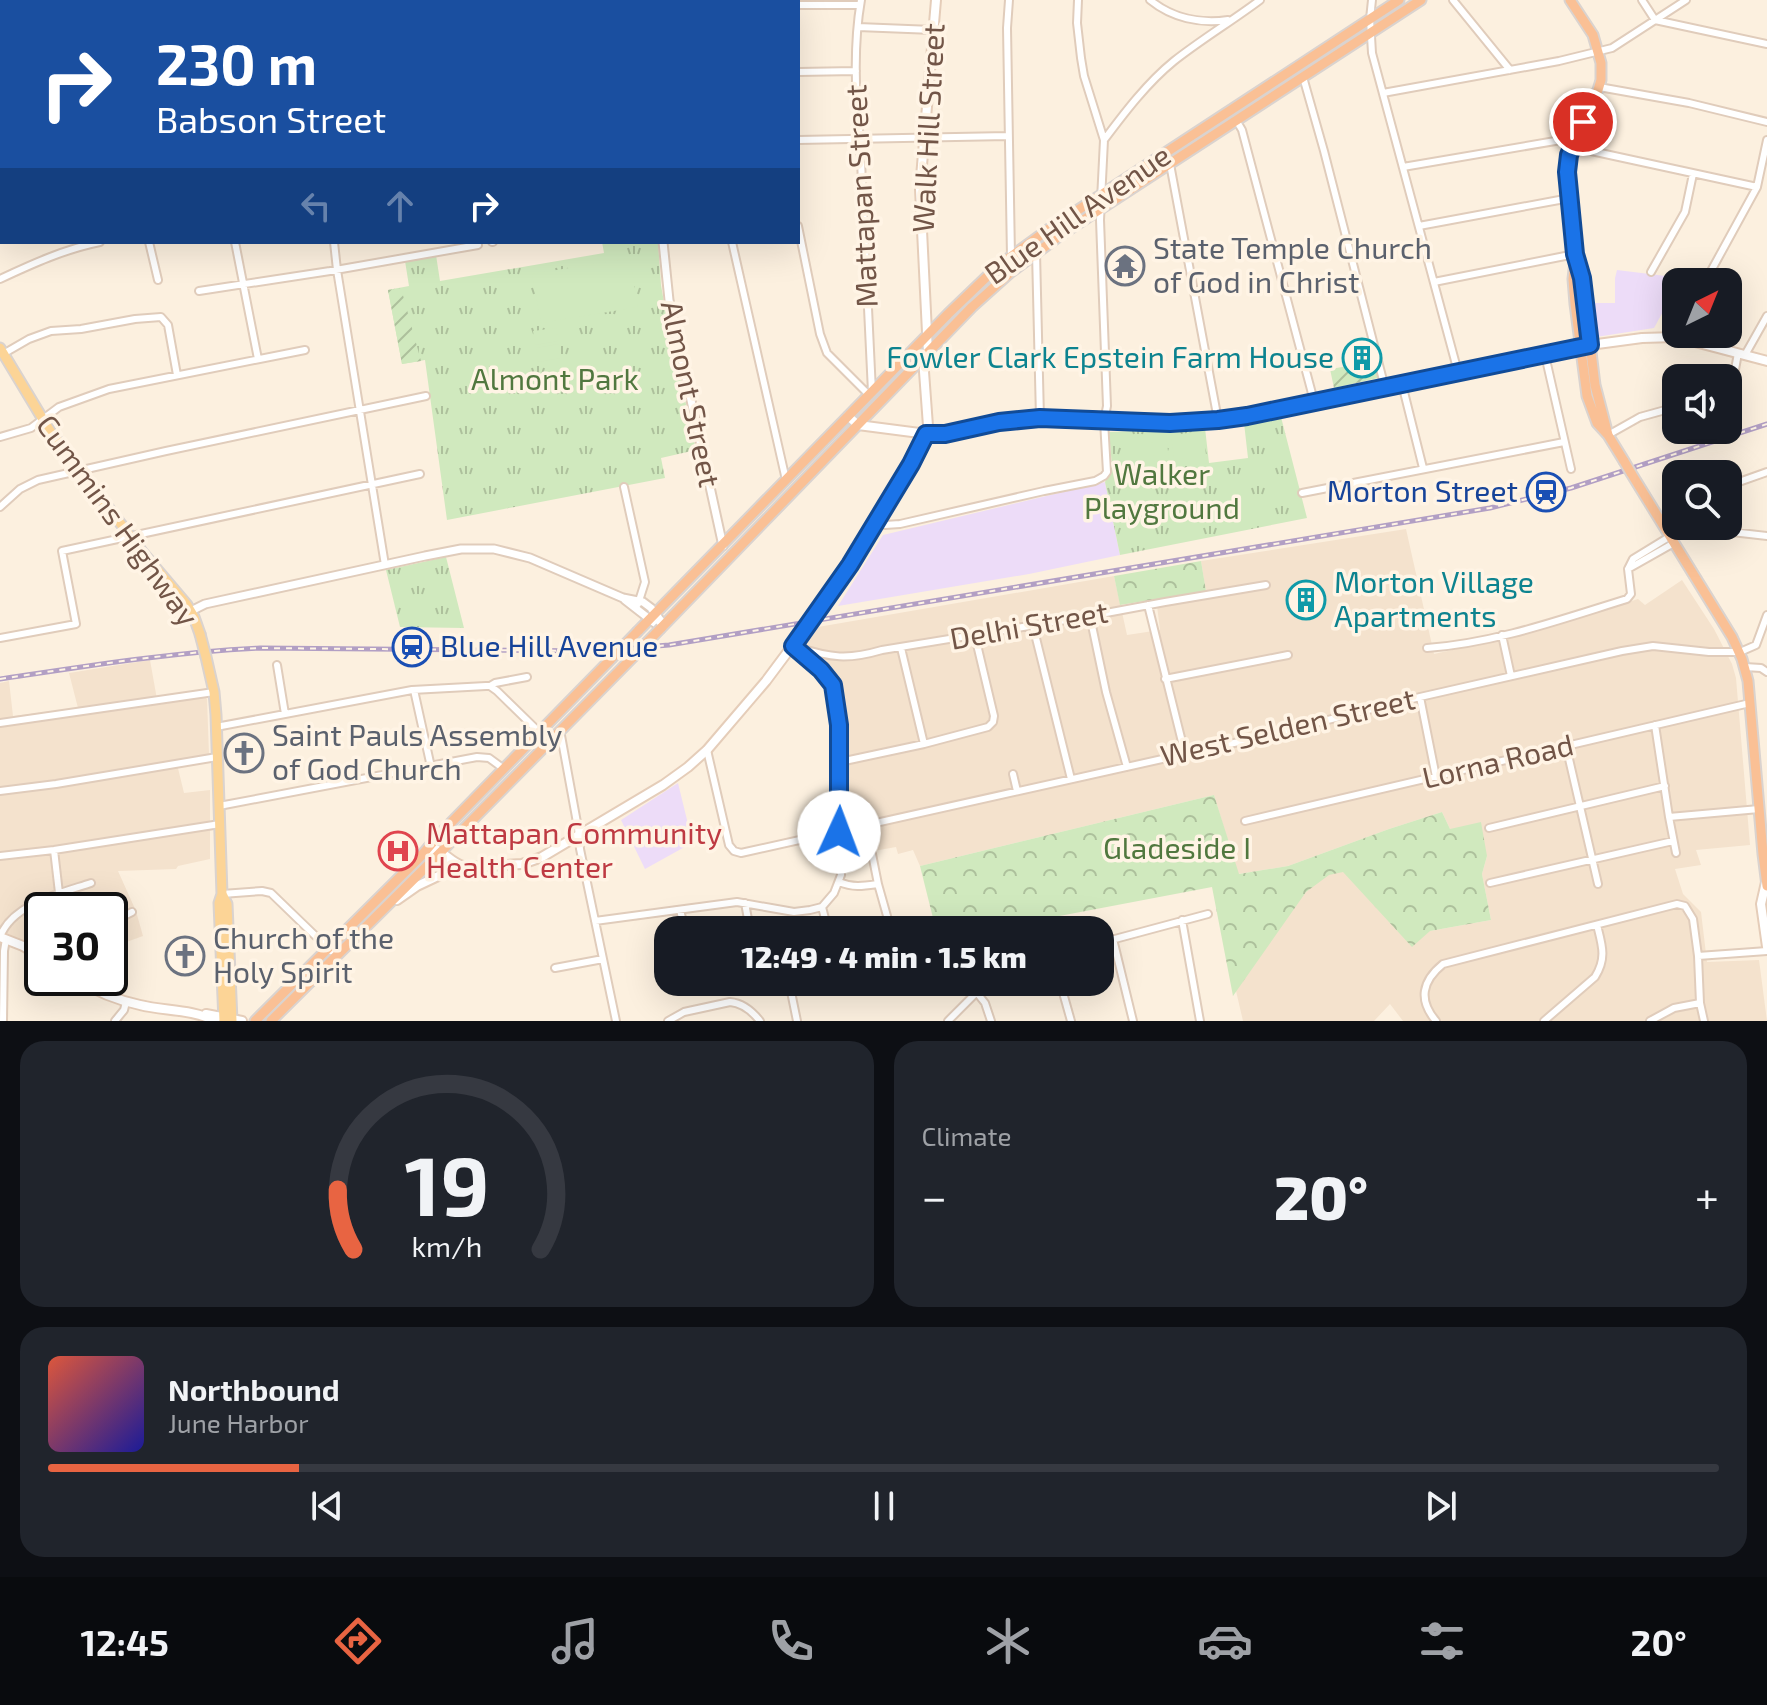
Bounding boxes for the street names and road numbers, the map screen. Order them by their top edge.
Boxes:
street label: Walk Hill Street [904,22,950,234]
street label: Mattapan Street [836,84,884,309]
street label: Blue Hill Avenue [977,136,1177,291]
street label: Almont Street [655,297,729,490]
street label: Cummins Highway [30,407,207,633]
street label: Delhi Street [947,592,1111,656]
street label: West Selden Street [1157,679,1418,773]
street label: Lorna Road [1418,725,1577,795]

